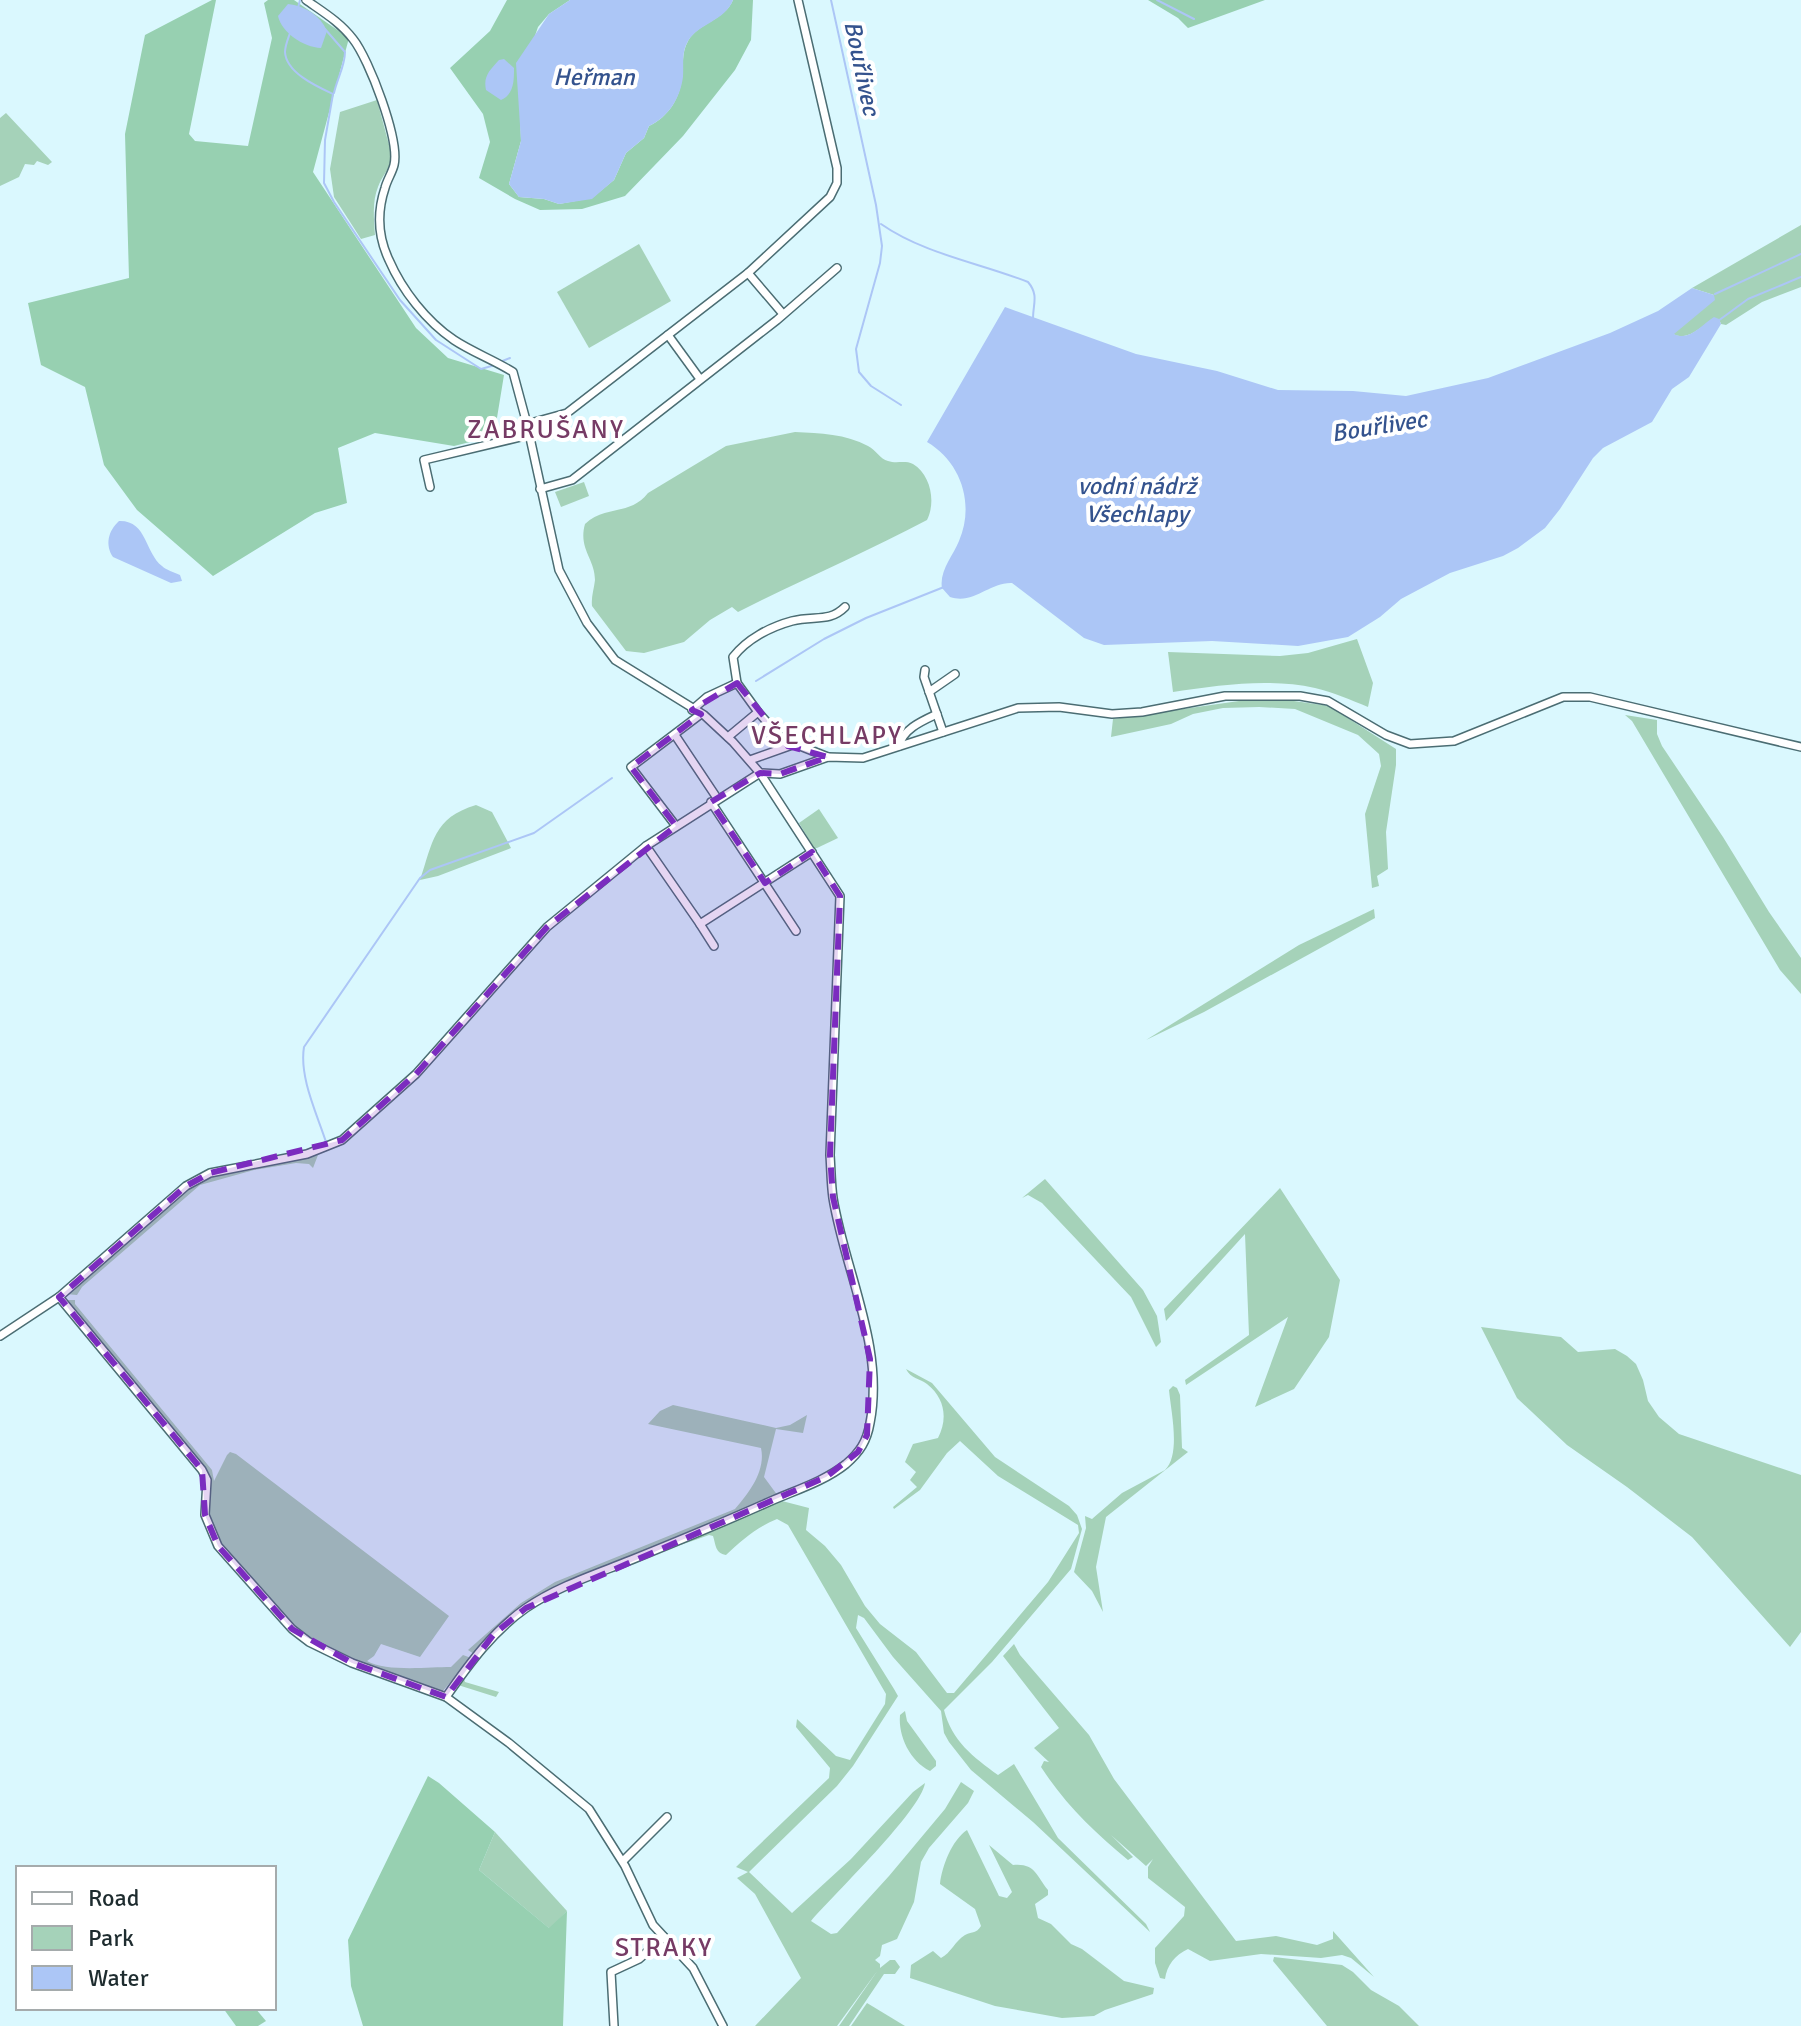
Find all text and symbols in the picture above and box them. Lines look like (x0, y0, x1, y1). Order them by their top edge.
water label: Bouřlivec (837, 18, 887, 120)
water label: Heřman (553, 62, 636, 92)
water label: Bouřlivec (1329, 403, 1430, 448)
district label: ZABRUŠANY (467, 414, 625, 446)
water label: vodní nádrž Všechlapy (1078, 471, 1198, 529)
district label: VŠECHLAPY (751, 720, 903, 752)
legend (16, 1866, 276, 2010)
text: Road (88, 1883, 139, 1913)
text: Park (88, 1923, 134, 1953)
district label: STRAKY (615, 1932, 713, 1964)
text: Water (88, 1963, 149, 1993)

